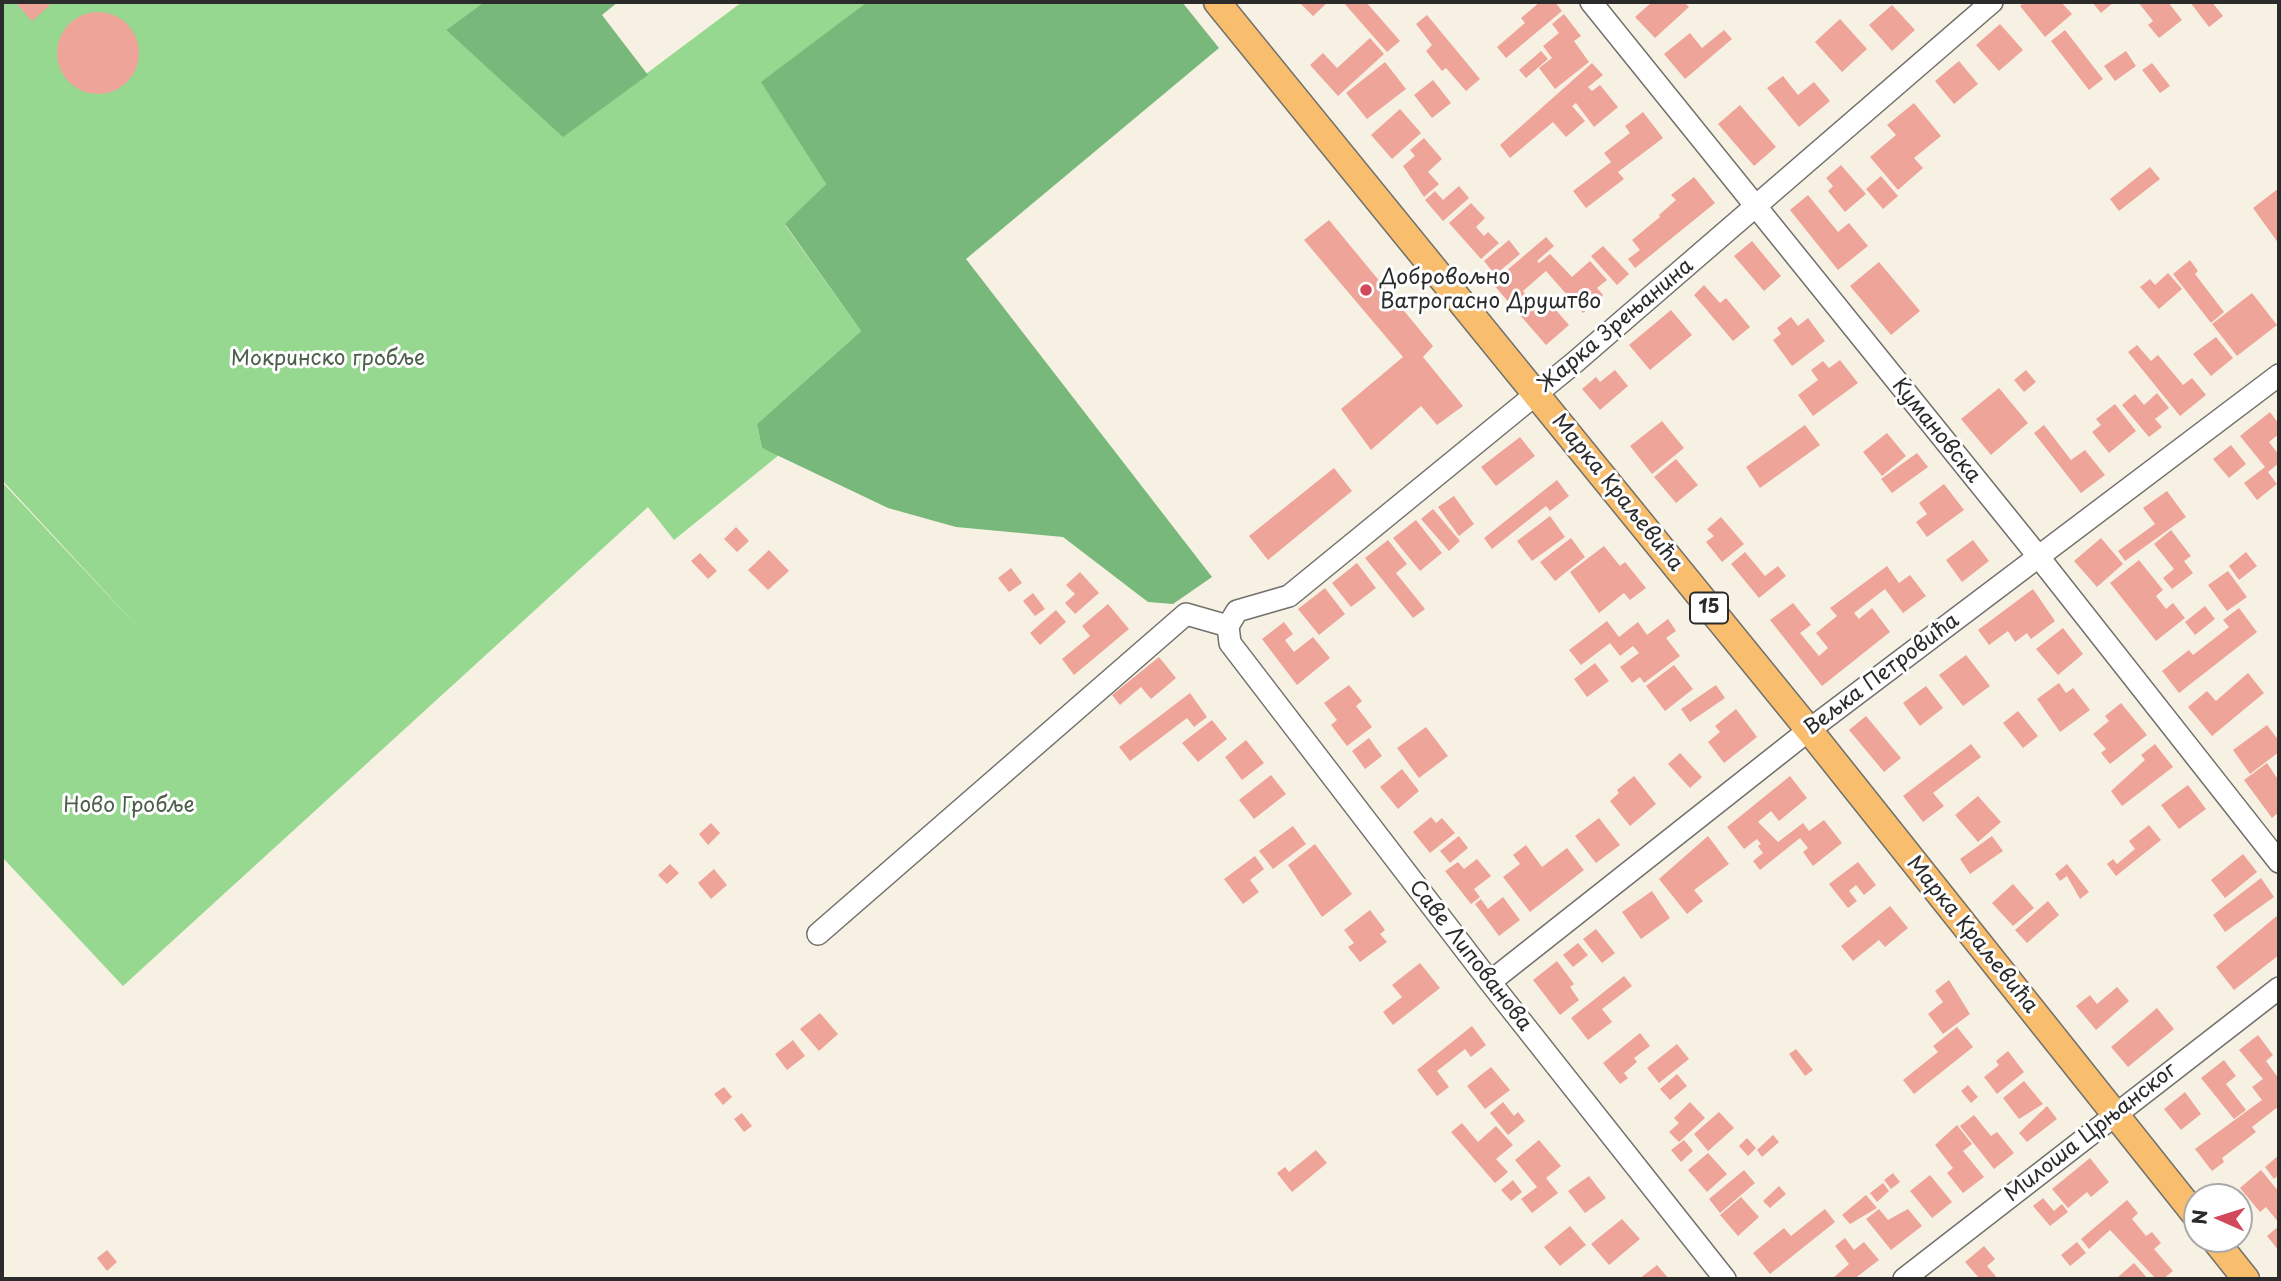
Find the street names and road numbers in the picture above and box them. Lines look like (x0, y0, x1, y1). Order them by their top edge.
street label: Жарка Зрењанина (1533, 254, 1699, 398)
street label: Кумановска (1886, 374, 1986, 488)
street label: Марка Краљевића (1546, 410, 1688, 576)
road number: 15 (1690, 593, 1728, 624)
street label: Вељка Петровића (1799, 608, 1965, 742)
street label: Марка Краљевића (1901, 852, 2043, 1018)
street label: Саве Липованова (1403, 875, 1537, 1037)
street label: Милоша Црњанског (2000, 1058, 2182, 1208)

